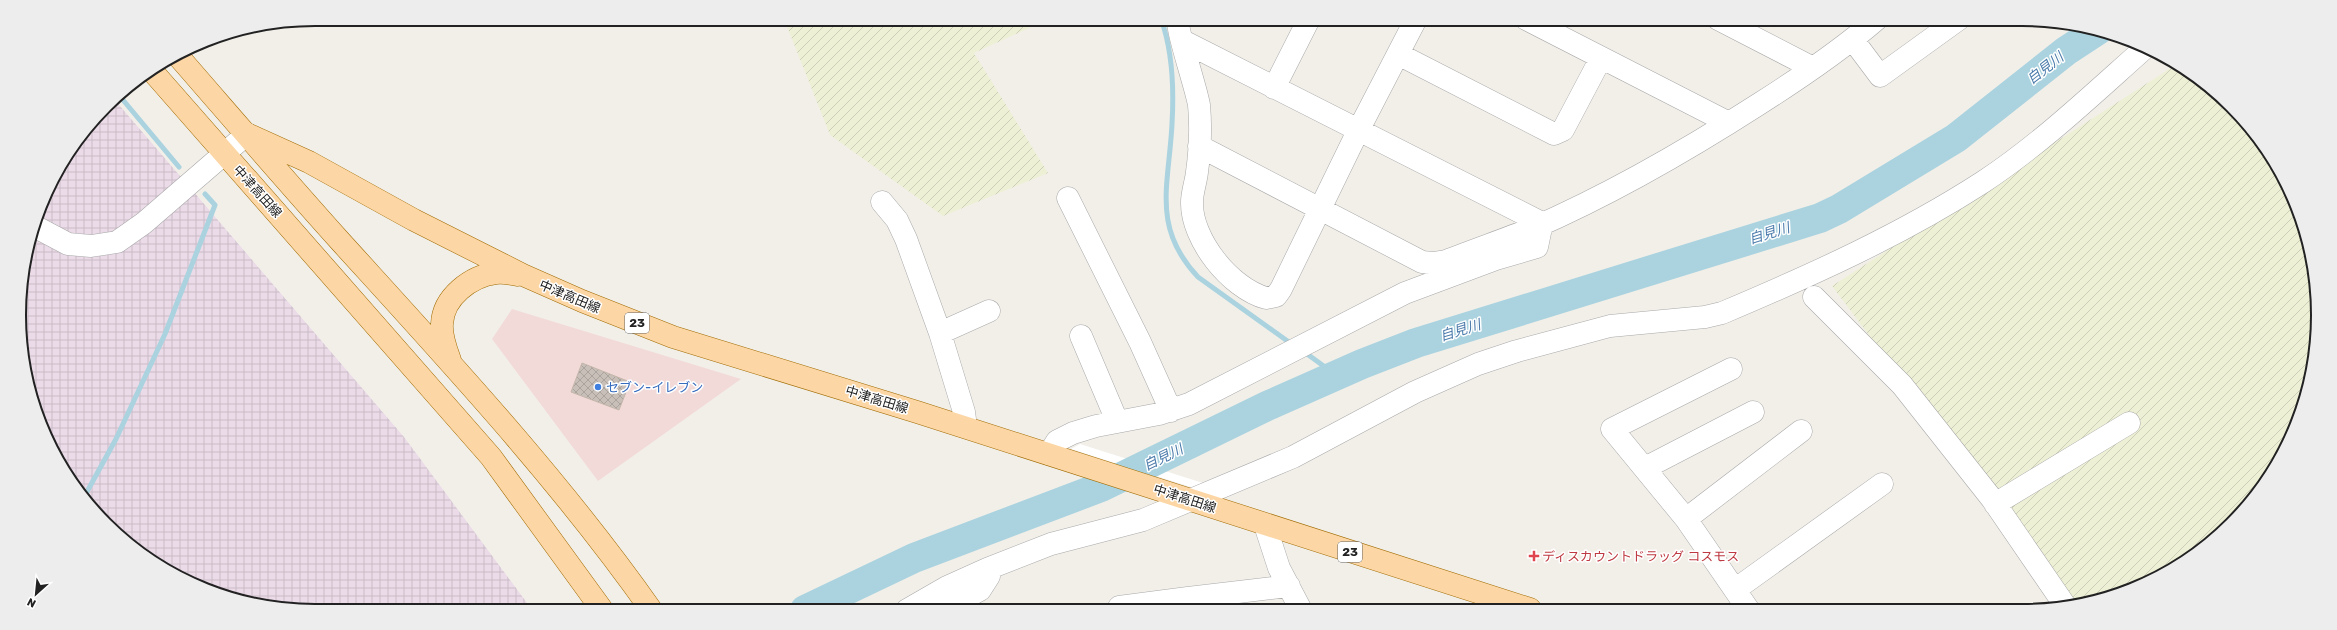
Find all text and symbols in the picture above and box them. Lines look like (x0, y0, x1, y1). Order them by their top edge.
water label: 自見川 (2024, 48, 2069, 88)
street label: 中津高田線 (230, 162, 285, 221)
water label: 自見川 (1747, 219, 1794, 248)
street label: 中津高田線 (537, 277, 603, 316)
road number: 23 (625, 313, 649, 333)
water label: 自見川 (1438, 316, 1485, 345)
place label: セブン-イレブン (606, 380, 703, 395)
marker: セブン-イレブン (593, 382, 603, 392)
street label: 中津高田線 (844, 383, 910, 416)
water label: 自見川 (1141, 440, 1188, 474)
street label: 中津高田線 (1152, 481, 1218, 516)
road number: 23 (1338, 542, 1362, 562)
place label: ディスカウントドラッグ コスモス (1542, 549, 1739, 564)
marker: ディスカウントドラッグ コスモス (1529, 551, 1539, 561)
north arrow (16, 574, 56, 614)
text: N (25, 595, 38, 610)

